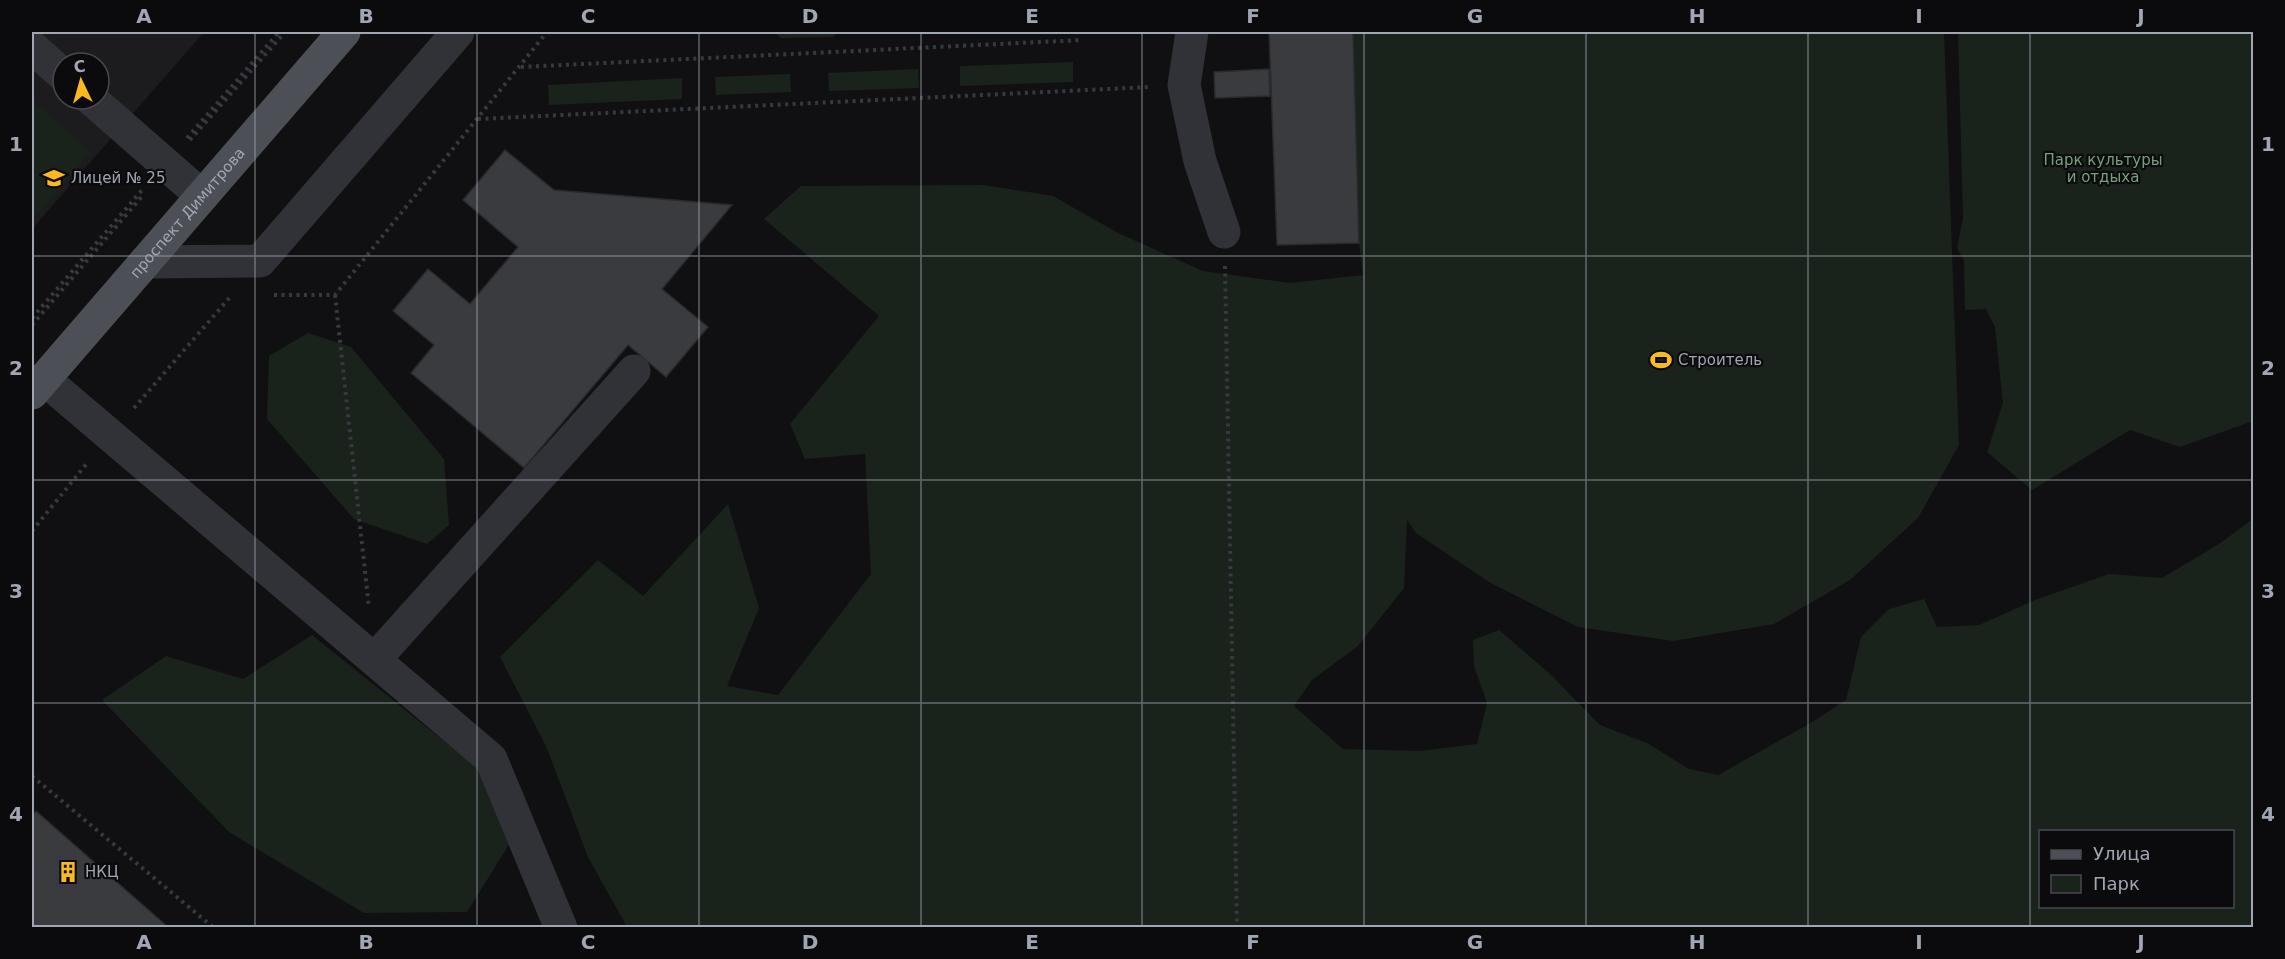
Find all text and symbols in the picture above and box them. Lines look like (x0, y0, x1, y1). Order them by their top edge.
text: A (136, 4, 152, 28)
text: B (358, 4, 374, 28)
text: C (581, 4, 595, 28)
text: D (802, 4, 818, 28)
text: E (1025, 4, 1039, 28)
text: F (1246, 4, 1260, 28)
text: G (1467, 4, 1483, 28)
text: H (1689, 4, 1705, 28)
text: I (1915, 4, 1923, 28)
text: J (2135, 4, 2145, 28)
north arrow (51, 51, 111, 111)
text: С (73, 57, 86, 77)
text: 1 (9, 132, 23, 156)
text: 1 (2261, 132, 2275, 156)
street label: проспект Димитрова (126, 144, 249, 282)
park label: Парк культуры и отдыха (2043, 151, 2163, 186)
school or university icon: Лицей № 25 (42, 166, 66, 190)
place label: Лицей № 25 (71, 169, 165, 187)
sports icon: Строитель (1649, 348, 1673, 372)
place label: Строитель (1678, 351, 1762, 369)
text: 2 (9, 356, 23, 380)
text: 2 (2261, 356, 2275, 380)
text: 3 (9, 579, 23, 603)
text: 3 (2261, 579, 2275, 603)
text: 4 (9, 802, 23, 826)
text: 4 (2261, 802, 2275, 826)
legend (2039, 830, 2234, 908)
text: Улица (2093, 843, 2150, 864)
building icon: НКЦ (56, 860, 80, 884)
place label: НКЦ (85, 863, 119, 881)
text: Парк (2093, 873, 2140, 894)
text: A (136, 930, 152, 954)
text: B (358, 930, 374, 954)
text: C (581, 930, 595, 954)
text: D (802, 930, 818, 954)
text: E (1025, 930, 1039, 954)
text: F (1246, 930, 1260, 954)
text: G (1467, 930, 1483, 954)
text: H (1689, 930, 1705, 954)
text: I (1915, 930, 1923, 954)
text: J (2135, 930, 2145, 954)

